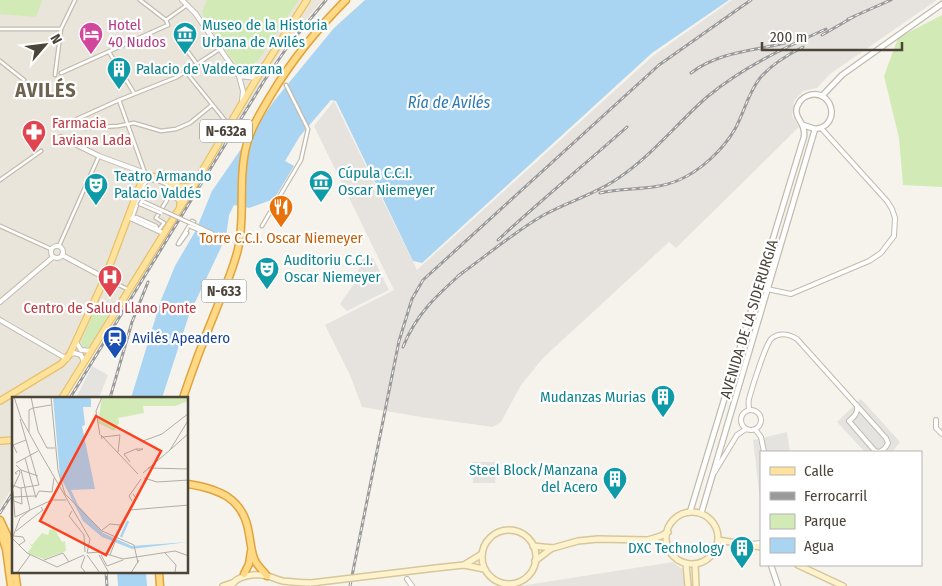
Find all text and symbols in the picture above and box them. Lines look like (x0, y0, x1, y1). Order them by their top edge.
place label: Hotel 40 Nudos (108, 16, 166, 51)
place label: Museo de la Historia Urbana de Avilés (202, 16, 328, 51)
north arrow (20, 20, 70, 70)
scale bar (762, 20, 902, 52)
hotel icon: Hotel 40 Nudos (78, 21, 104, 55)
museum icon: Museo de la Historia Urbana de Avilés (172, 21, 198, 55)
text: 200 m (770, 28, 807, 46)
text: N (47, 31, 66, 47)
building icon: Palacio de Valdecarzana (106, 56, 132, 90)
place label: Palacio de Valdecarzana (136, 60, 283, 78)
district label: AVILÉS (14, 77, 77, 102)
water label: Ría de Avilés (408, 93, 490, 112)
place label: Farmacia Laviana Lada (52, 114, 132, 149)
pharmacy icon: Farmacia Laviana Lada (21, 119, 47, 153)
road number: N-632a (200, 120, 252, 142)
place label: Cúpula C.C.I. Oscar Niemeyer (338, 164, 435, 199)
place label: Teatro Armando Palacio Valdés (114, 167, 212, 202)
museum icon: Cúpula C.C.I. Oscar Niemeyer (308, 169, 334, 203)
theatre icon: Teatro Armando Palacio Valdés (83, 172, 109, 206)
restaurant icon: Torre C.C.I. Oscar Niemeyer (268, 194, 294, 228)
place label: Torre C.C.I. Oscar Niemeyer (199, 229, 364, 247)
street label: AVENIDA DE LA SIDERURGIA (716, 237, 782, 401)
place label: Auditoriu C.C.I. Oscar Niemeyer (284, 251, 381, 286)
theatre icon: Auditoriu C.C.I. Oscar Niemeyer (254, 256, 280, 290)
hospital icon: Centro de Salud Llano Ponte (97, 264, 123, 298)
road number: N-633 (202, 280, 246, 302)
place label: Centro de Salud Llano Ponte (23, 299, 197, 317)
station icon: Avilés Apeadero (102, 325, 128, 359)
place label: Avilés Apeadero (132, 329, 230, 347)
building icon: Mudanzas Murias (650, 384, 676, 418)
place label: Mudanzas Murias (540, 388, 646, 406)
inset map (12, 397, 189, 574)
legend (760, 451, 922, 566)
place label: Steel Block/Manzana del Acero (469, 461, 598, 496)
text: Calle (804, 462, 834, 480)
building icon: Steel Block/Manzana del Acero (602, 466, 628, 500)
text: Ferrocarril (804, 487, 867, 505)
text: Parque (804, 512, 847, 530)
building icon: DXC Technology (729, 535, 755, 569)
text: Agua (804, 537, 834, 555)
place label: DXC Technology (628, 539, 724, 557)

